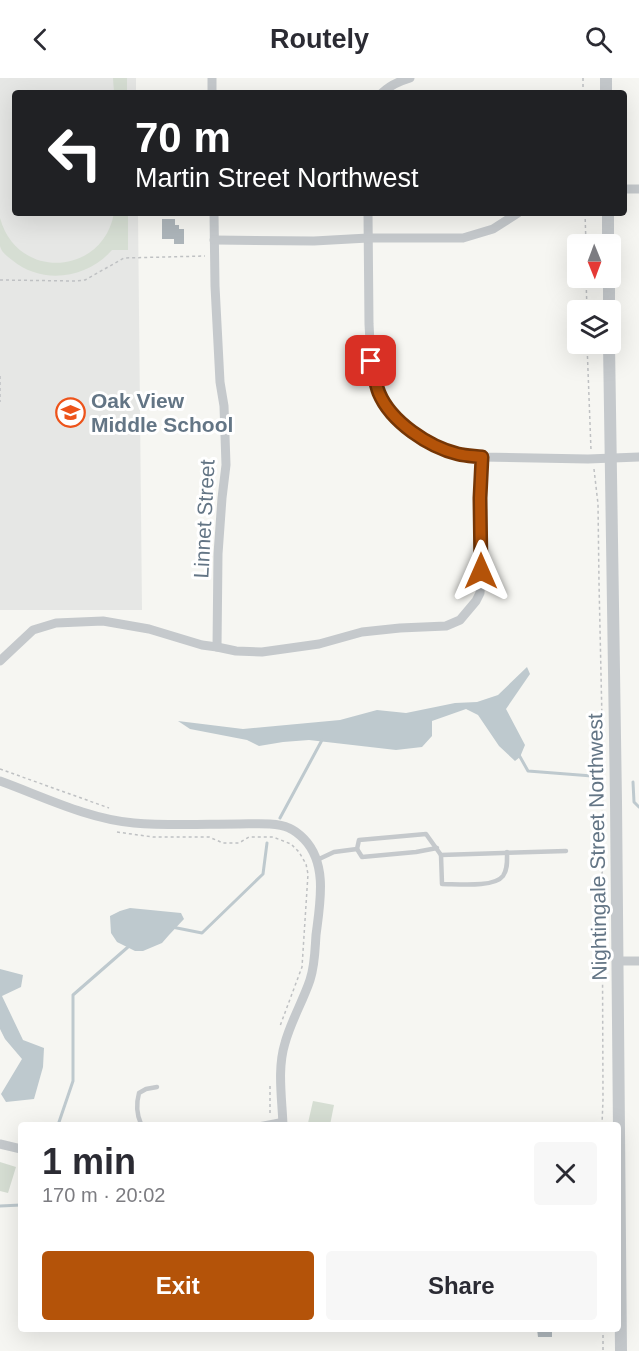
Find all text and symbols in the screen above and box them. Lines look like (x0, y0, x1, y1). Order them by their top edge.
icon: back (24, 23, 57, 56)
icon: search (582, 23, 615, 56)
text: Routely (270, 24, 369, 54)
icon: left (36, 114, 114, 192)
text: 70 m (135, 114, 231, 161)
text: Martin Street Northwest (135, 163, 419, 193)
north arrow (567, 234, 621, 288)
map controls (567, 234, 621, 354)
button: layers (567, 300, 621, 354)
pin (345, 335, 396, 386)
icon: arrive (354, 344, 387, 377)
place label: Oak View Middle School (91, 389, 233, 436)
school or university icon: Oak View Middle School (54, 396, 86, 428)
street label: Linnet Street (189, 459, 219, 579)
position arrow (449, 539, 513, 603)
street label: Nightingale Street Northwest (583, 713, 611, 981)
text: 1 min (42, 1141, 136, 1182)
button: close (534, 1142, 597, 1205)
text: 170 m · 20:02 (42, 1184, 165, 1206)
button: Exit (42, 1251, 314, 1320)
button: Share (326, 1251, 597, 1320)

